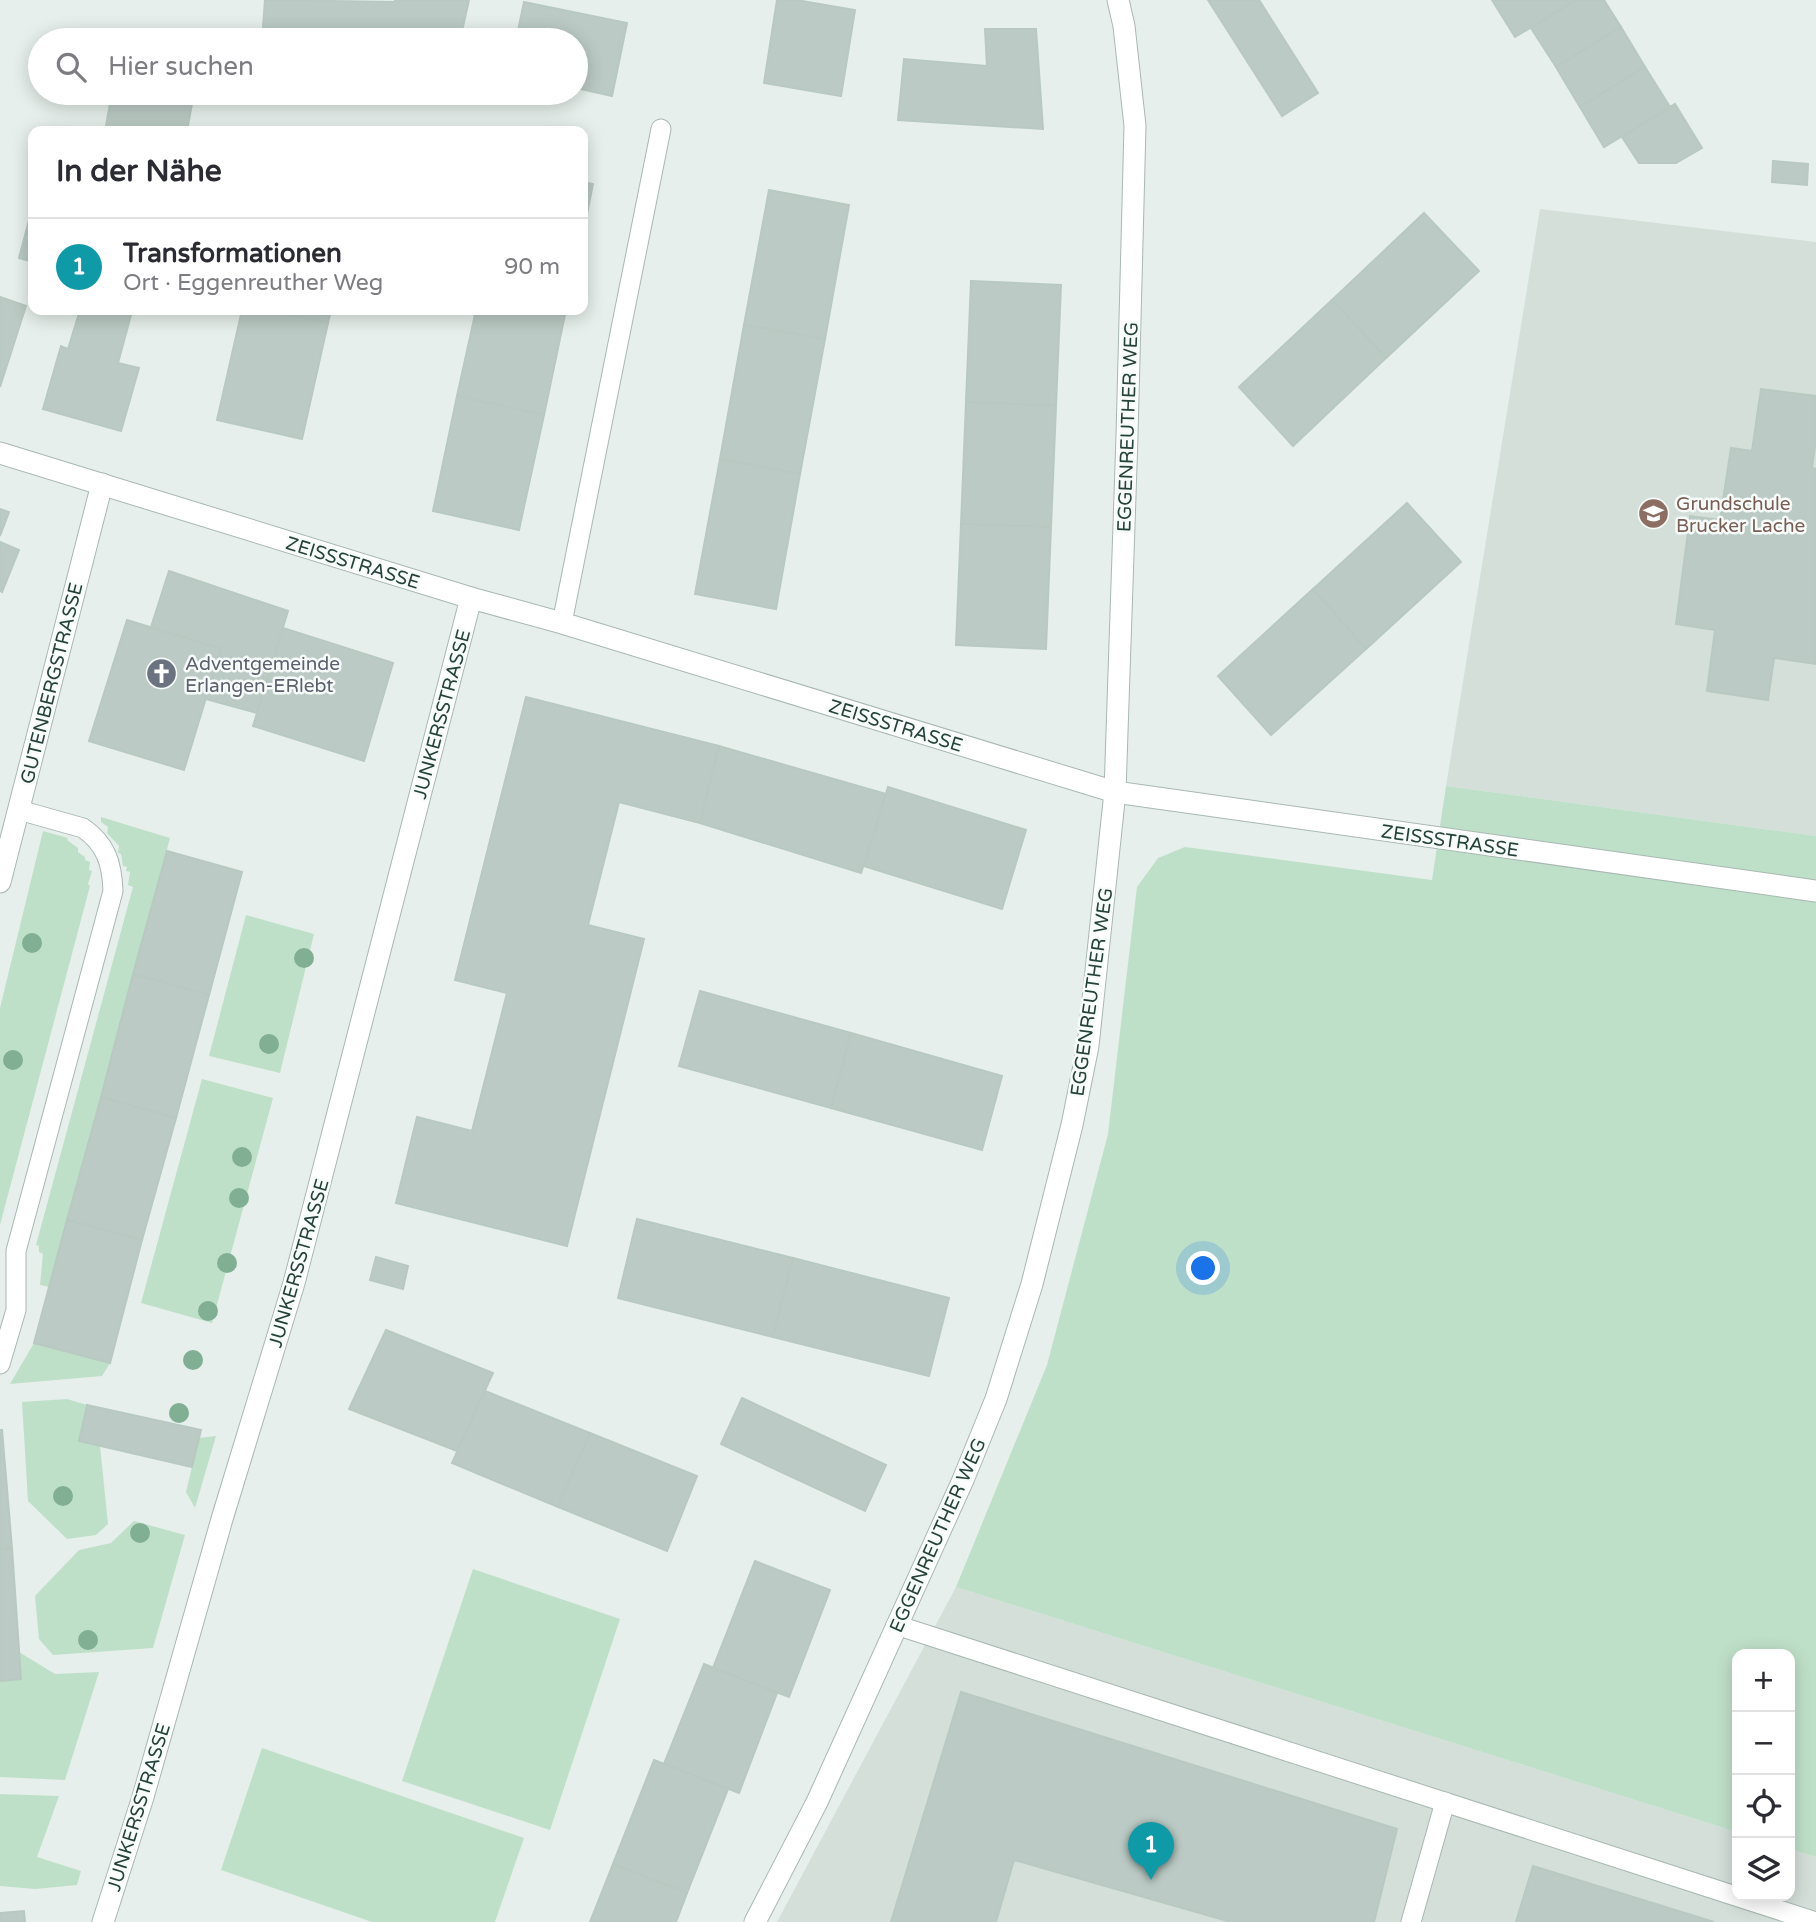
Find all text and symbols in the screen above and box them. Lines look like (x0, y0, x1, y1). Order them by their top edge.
search box (28, 28, 588, 105)
icon: search (52, 48, 90, 86)
text: Hier suchen (108, 51, 254, 82)
text: In der Nähe (56, 153, 222, 190)
text: Transformationen (123, 238, 342, 269)
text: 1 (72, 253, 86, 281)
text: 90 m (504, 253, 560, 281)
text: Ort · Eggenreuther Weg (123, 269, 383, 297)
street label: EGGENREUTHER WEG (1113, 322, 1143, 532)
place label: Grundschule Brucker Lache (1676, 493, 1805, 537)
school or university icon: Grundschule Brucker Lache (1636, 497, 1670, 531)
street label: ZEISSSTRASSE (283, 532, 422, 594)
street label: GUTENBERGSTRASSE (16, 580, 88, 786)
street label: JUNKERSSTRASSE (409, 627, 475, 801)
place label: Adventgemeinde Erlangen-ERlebt (185, 653, 340, 697)
church icon: Adventgemeinde Erlangen-ERlebt (145, 657, 179, 691)
street label: ZEISSSTRASSE (826, 695, 965, 757)
street label: ZEISSSTRASSE (1380, 820, 1520, 862)
street label: EGGENREUTHER WEG (1066, 886, 1118, 1098)
street label: JUNKERSSTRASSE (264, 1176, 334, 1350)
your location (1186, 1251, 1220, 1285)
street label: EGGENREUTHER WEG (885, 1435, 991, 1636)
map controls (1732, 1649, 1795, 1901)
button: + (1732, 1649, 1795, 1712)
button: − (1732, 1712, 1795, 1775)
street label: JUNKERSSTRASSE (103, 1721, 175, 1894)
button: locate (1732, 1775, 1795, 1838)
pin: 1 (1128, 1822, 1174, 1880)
button: layers (1732, 1838, 1795, 1901)

